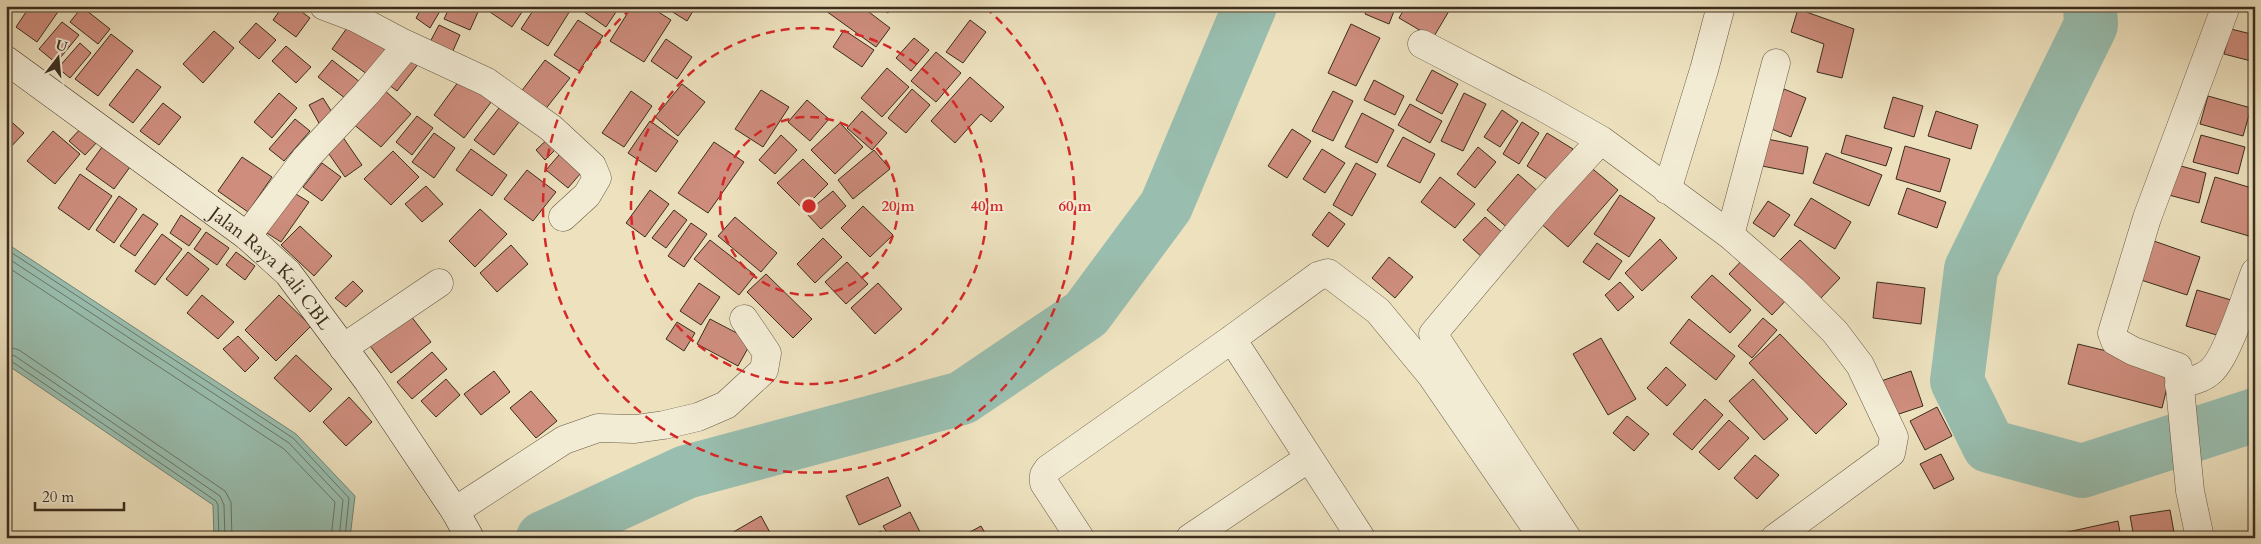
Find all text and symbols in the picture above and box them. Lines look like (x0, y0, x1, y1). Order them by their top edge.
north arrow (32, 32, 82, 82)
text: U (53, 35, 70, 57)
text: 20 m (881, 196, 915, 216)
text: 40 m (970, 196, 1004, 216)
text: 60 m (1058, 196, 1092, 216)
centre of rings (800, 197, 818, 215)
street label: Jalan Raya Kali CBL (202, 199, 338, 335)
scale bar (35, 479, 124, 511)
text: 20 m (42, 487, 74, 507)

